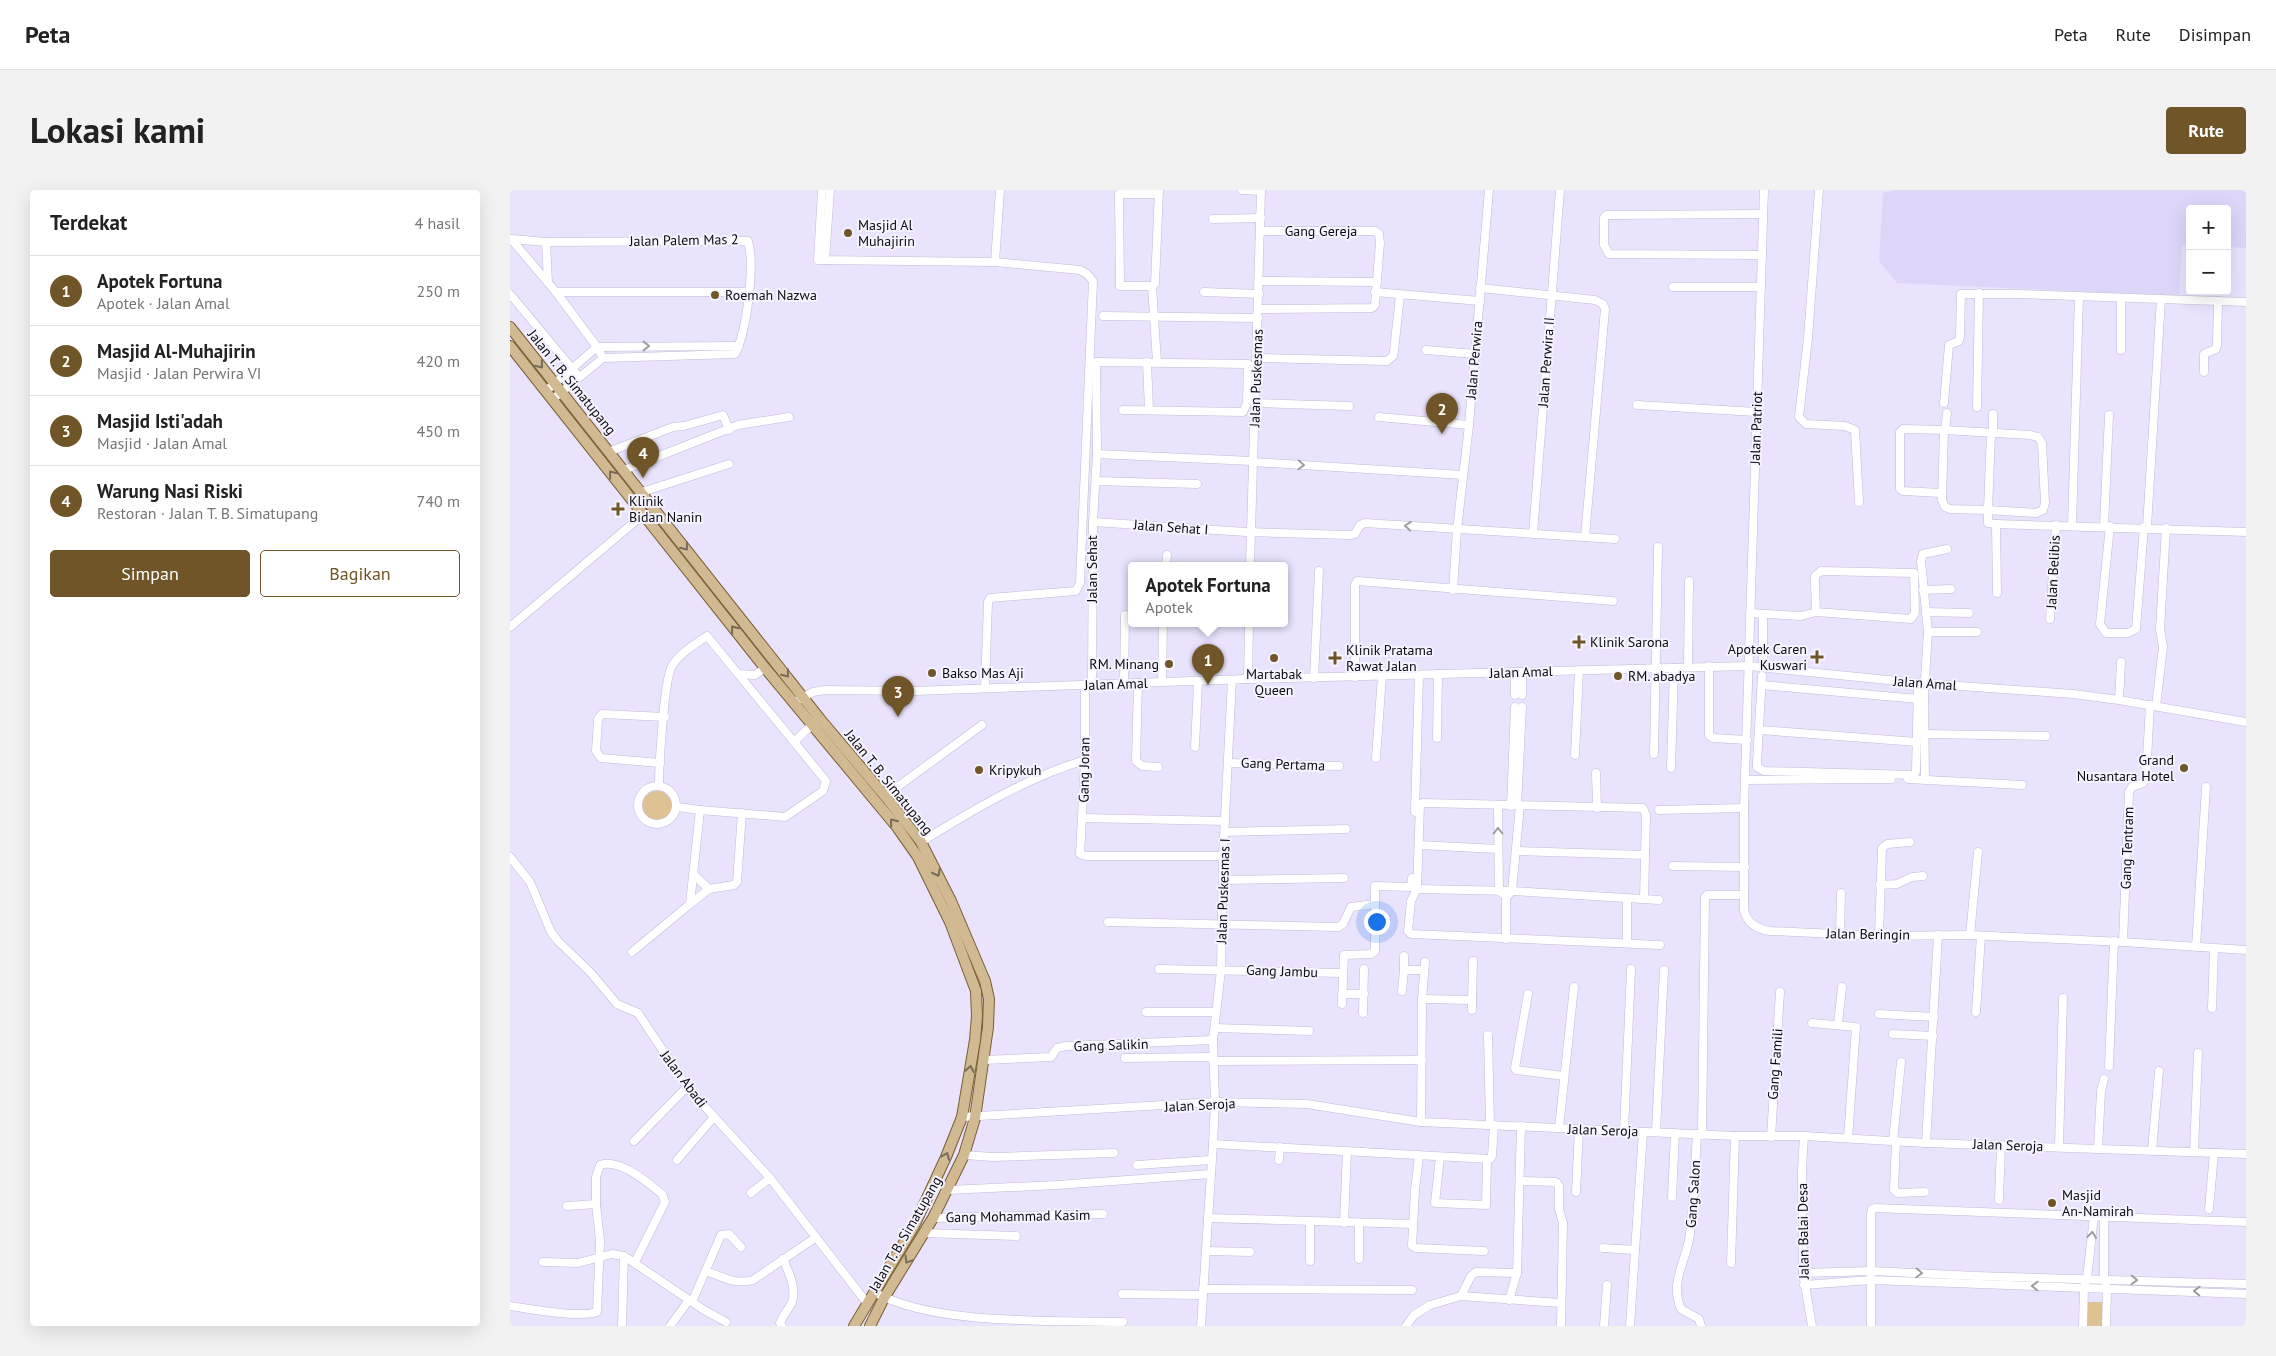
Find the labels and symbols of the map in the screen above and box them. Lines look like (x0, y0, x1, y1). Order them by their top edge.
place label: Masjid Al Muhajirin (858, 216, 915, 250)
street label: Gang Gereja (1285, 222, 1357, 240)
marker: Masjid Al Muhajirin (842, 227, 854, 239)
street label: Jalan Palem Mas 2 (628, 230, 739, 250)
place label: Roemah Nazwa (725, 286, 817, 304)
marker: Roemah Nazwa (709, 289, 721, 301)
street label: Jalan Perwira II (1534, 316, 1558, 409)
street label: Jalan Perwira (1462, 320, 1486, 401)
street label: Jalan T. B. Simatupang (523, 325, 620, 438)
street label: Jalan Puskesmas (1245, 329, 1267, 428)
one-way arrow (642, 341, 650, 351)
one-way arrow (535, 359, 544, 368)
street label: Jalan Patriot (1746, 391, 1766, 466)
pin: 2 (1426, 393, 1458, 434)
pin: 4 (627, 437, 659, 478)
one-way arrow (1297, 459, 1305, 470)
one-way arrow (610, 471, 618, 480)
place label: Klinik Bidan Nanin (629, 492, 702, 526)
marker: Klinik Bidan Nanin (611, 502, 625, 516)
street label: Jalan Sehat I (1132, 515, 1209, 539)
one-way arrow (1404, 521, 1412, 532)
street label: Jalan Sehat (1083, 535, 1101, 604)
street label: Jalan Belibis (2042, 535, 2064, 610)
one-way arrow (680, 541, 689, 550)
one-way arrow (731, 626, 740, 635)
place label: Klinik Sarona (1590, 633, 1669, 651)
marker: Klinik Sarona (1572, 635, 1586, 649)
place label: Apotek Caren Kuswari (1728, 640, 1807, 674)
place label: Klinik Pratama Rawat Jalan (1346, 641, 1433, 675)
pin: 1 (1192, 644, 1224, 685)
marker: Klinik Pratama Rawat Jalan (1328, 651, 1342, 665)
marker: Apotek Caren Kuswari (1811, 651, 1823, 663)
marker: Martabak Queen (1268, 652, 1280, 664)
place label: RM. Minang (1089, 655, 1159, 673)
marker: RM. Minang (1163, 658, 1175, 670)
street label: Jalan Amal (1488, 662, 1553, 682)
place label: Bakso Mas Aji (942, 664, 1024, 682)
place label: Martabak Queen (1246, 665, 1302, 699)
marker: Bakso Mas Aji (926, 667, 938, 679)
place label: RM. abadya (1628, 667, 1696, 685)
one-way arrow (781, 668, 789, 677)
marker: RM. abadya (1612, 670, 1624, 682)
street label: Jalan Amal (1892, 672, 1957, 694)
street label: Jalan Amal (1083, 674, 1148, 694)
pin: 3 (882, 676, 914, 717)
street label: Jalan T. B. Simatupang (840, 725, 937, 838)
street label: Gang Joran (1074, 737, 1094, 803)
place label: Grand Nusantara Hotel (2077, 751, 2174, 785)
street label: Gang Pertama (1241, 754, 1325, 774)
place label: Kripykuh (989, 761, 1042, 779)
marker: Grand Nusantara Hotel (2178, 762, 2190, 774)
marker: Kripykuh (973, 764, 985, 776)
street label: Gang Tentram (2117, 806, 2137, 890)
one-way arrow (890, 819, 899, 828)
one-way arrow (1493, 826, 1503, 834)
street label: Jalan Puskesmas I (1212, 838, 1234, 945)
one-way arrow (931, 867, 941, 876)
your location (1364, 909, 1390, 935)
street label: Jalan Beringin (1825, 924, 1910, 944)
street label: Gang Jambu (1246, 961, 1318, 981)
street label: Gang Famili (1764, 1028, 1786, 1100)
street label: Gang Salikin (1073, 1035, 1149, 1055)
street label: Jalan Abadi (656, 1046, 711, 1111)
one-way arrow (964, 1065, 974, 1074)
street label: Jalan Seroja (1163, 1094, 1236, 1116)
street label: Jalan Seroja (1566, 1120, 1639, 1140)
street label: Jalan Seroja (1971, 1135, 2044, 1155)
one-way arrow (940, 1152, 951, 1161)
street label: Gang Salon (1682, 1159, 1704, 1229)
street label: Jalan T. B. Simatupang (864, 1173, 945, 1296)
street label: Jalan Balai Desa (1793, 1183, 1813, 1280)
place label: Masjid An-Namirah (2062, 1186, 2134, 1220)
marker: Masjid An-Namirah (2046, 1197, 2058, 1209)
street label: Gang Mohammad Kasim (946, 1206, 1090, 1226)
one-way arrow (2086, 1230, 2097, 1238)
one-way arrow (904, 1254, 914, 1263)
one-way arrow (1916, 1268, 1924, 1279)
one-way arrow (2130, 1275, 2138, 1285)
one-way arrow (2031, 1280, 2039, 1291)
one-way arrow (2193, 1286, 2201, 1297)

